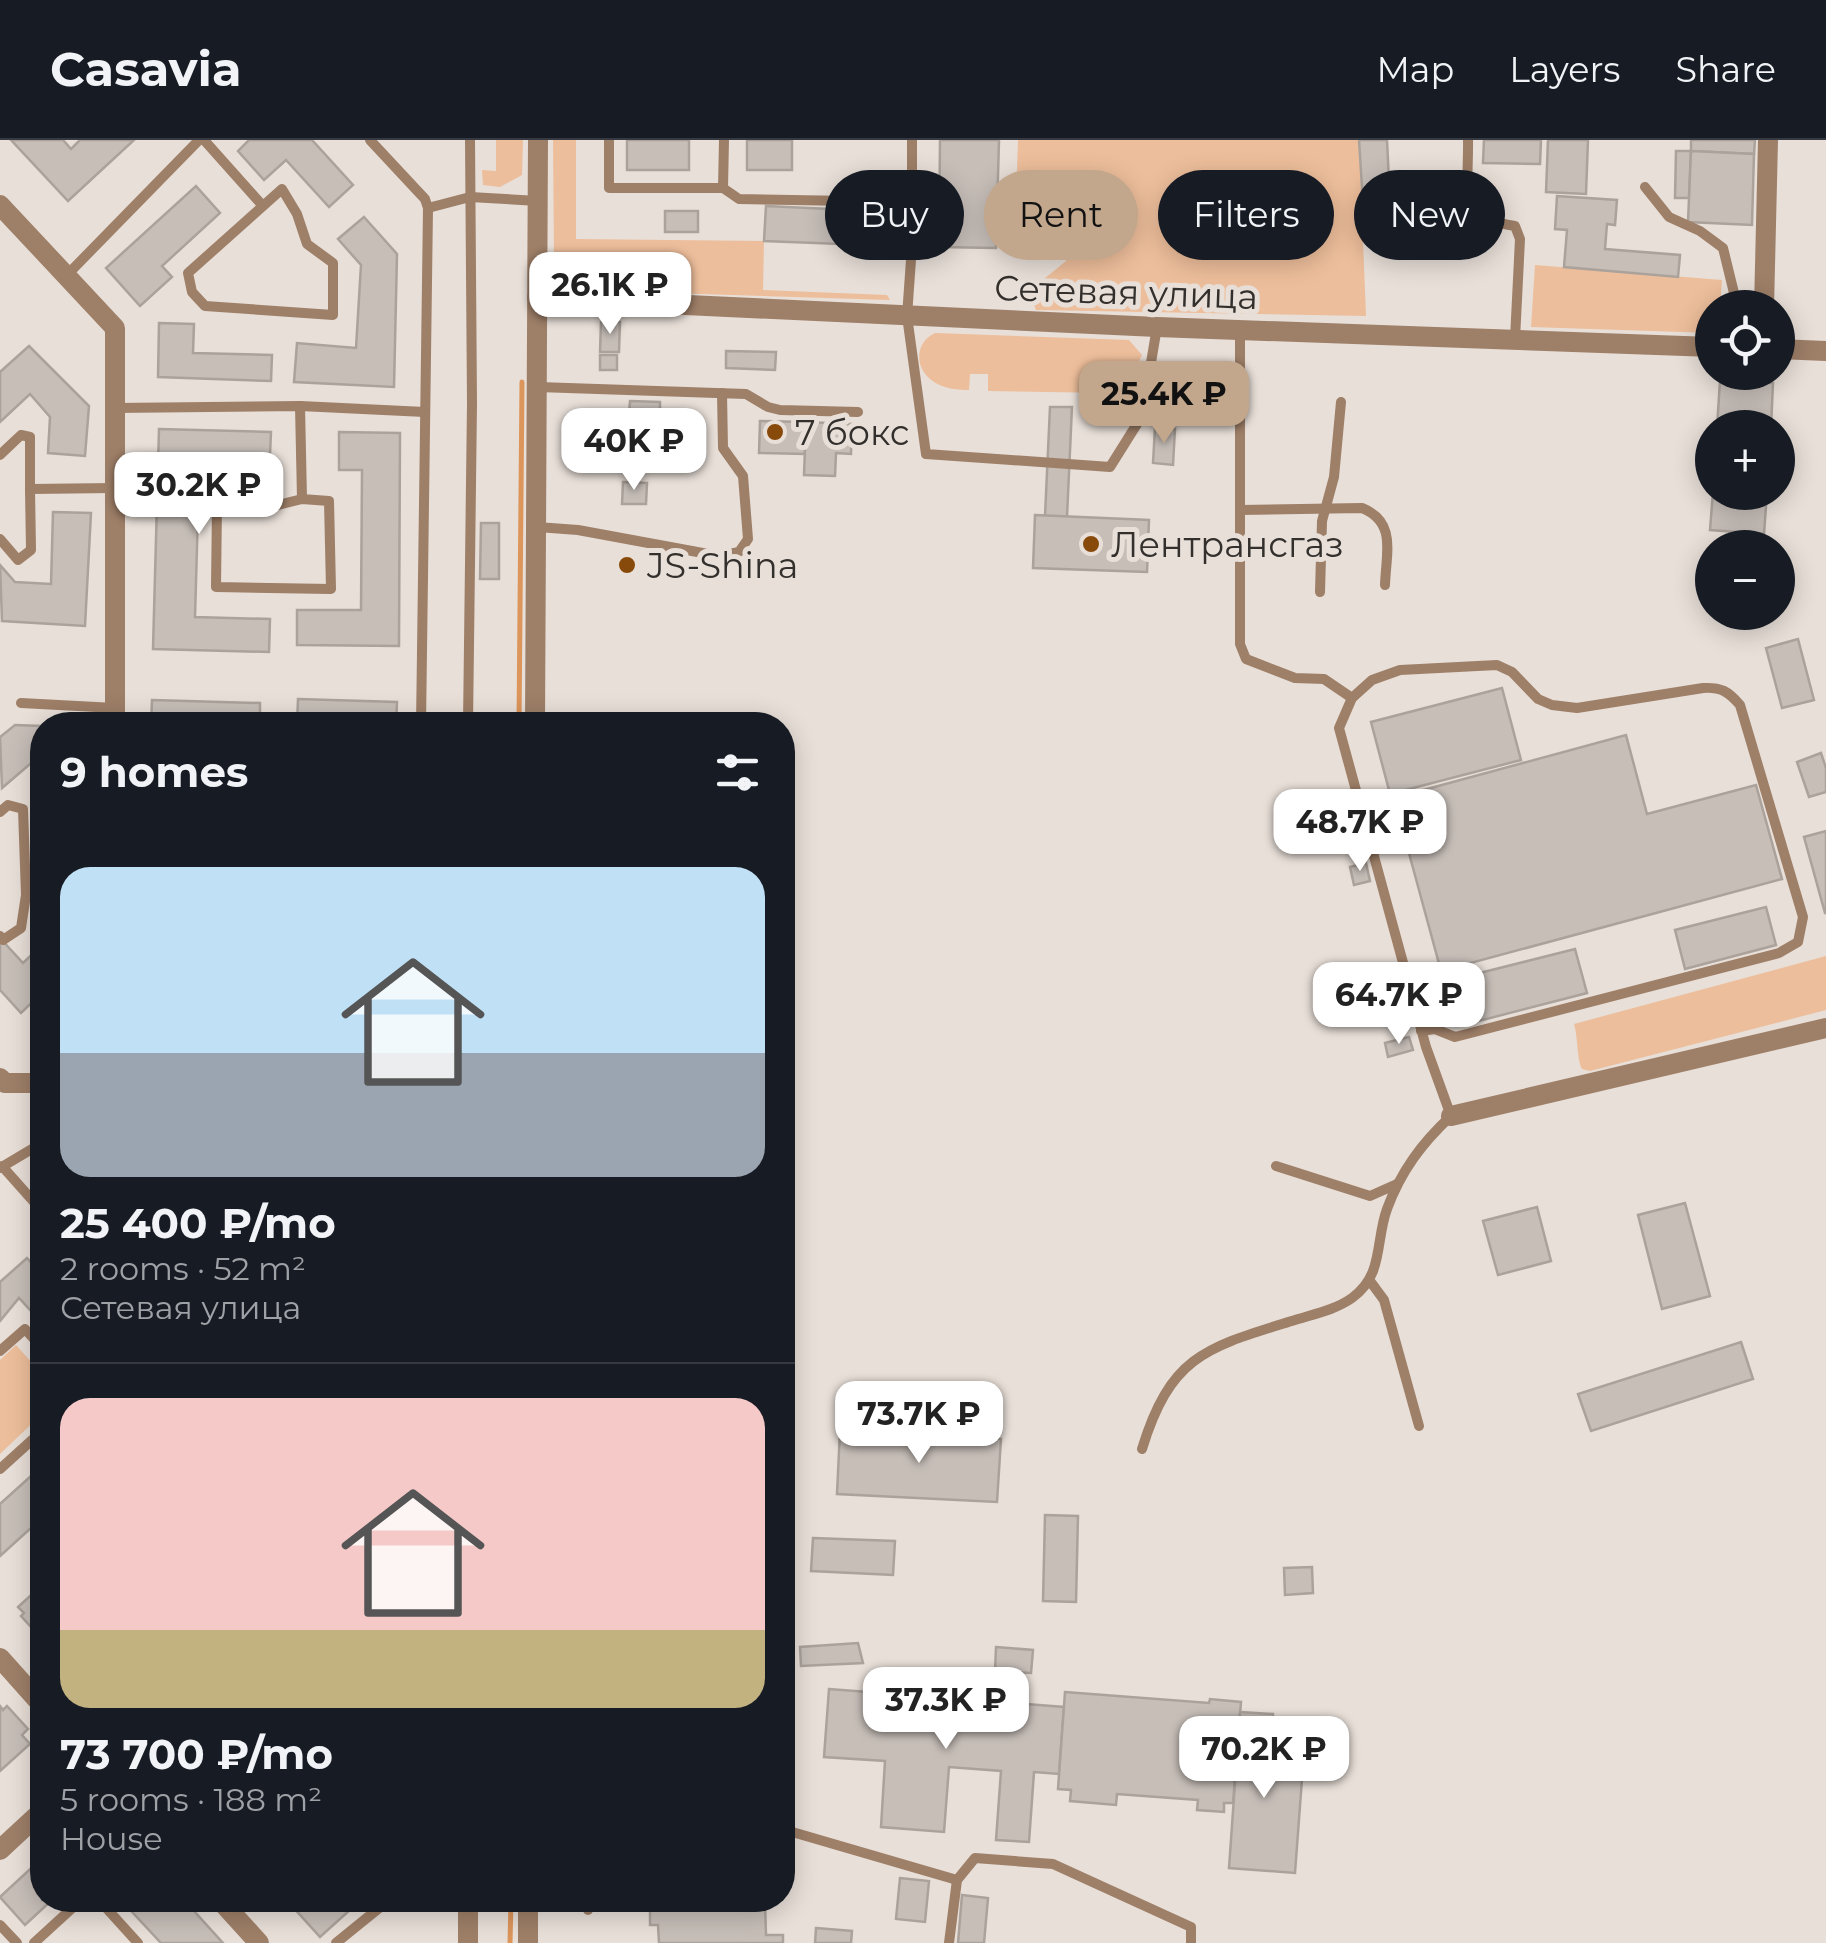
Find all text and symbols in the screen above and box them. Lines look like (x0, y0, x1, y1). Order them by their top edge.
text: Casavia (50, 40, 242, 98)
text: Map (1376, 48, 1454, 91)
text: Layers (1509, 48, 1620, 91)
text: Share (1675, 48, 1776, 91)
chip: Buy (825, 170, 964, 260)
chip: Rent (984, 170, 1138, 260)
chip: Filters (1158, 170, 1334, 260)
chip: New (1354, 170, 1505, 260)
pin: 26.1K ₽ (518, 252, 702, 337)
text: 26.1K ₽ (551, 265, 669, 304)
street label: Сетевая улица (993, 266, 1259, 318)
map controls (1695, 290, 1795, 630)
button: locate (1695, 290, 1795, 390)
pin: 25.4K ₽ (1072, 361, 1256, 446)
text: 25.4K ₽ (1101, 374, 1227, 413)
pin: 40K ₽ (564, 408, 704, 493)
button: + (1695, 410, 1795, 510)
place label: 7 бокс (795, 411, 910, 454)
text: 40K ₽ (583, 421, 685, 460)
marker: 7 бокс (764, 421, 786, 443)
pin: 30.2K ₽ (107, 452, 291, 537)
text: 30.2K ₽ (136, 465, 262, 504)
place label: Лентрансгаз (1111, 523, 1344, 566)
button: − (1695, 530, 1795, 630)
marker: Лентрансгаз (1080, 533, 1102, 555)
place label: JS-Shina (646, 544, 798, 587)
marker: JS-Shina (616, 554, 638, 576)
icon: filters (710, 745, 765, 800)
text: 9 homes (60, 746, 248, 798)
pin: 48.7K ₽ (1268, 789, 1452, 874)
text: 48.7K ₽ (1295, 802, 1425, 841)
icon: home (323, 932, 503, 1112)
pin: 64.7K ₽ (1307, 962, 1491, 1047)
text: 64.7K ₽ (1335, 975, 1463, 1014)
text: 25 400 ₽/mo (60, 1197, 336, 1249)
text: 2 rooms · 52 m² (60, 1249, 306, 1288)
text: Сетевая улица (60, 1288, 301, 1327)
pin: 73.7K ₽ (827, 1381, 1011, 1466)
text: 73.7K ₽ (857, 1394, 981, 1433)
icon: home (323, 1463, 503, 1643)
pin: 37.3K ₽ (854, 1667, 1038, 1752)
text: 37.3K ₽ (885, 1680, 1007, 1719)
pin: 70.2K ₽ (1172, 1716, 1356, 1801)
text: 73 700 ₽/mo (60, 1728, 333, 1780)
text: 70.2K ₽ (1201, 1729, 1327, 1768)
text: 5 rooms · 188 m² (60, 1780, 322, 1819)
text: House (60, 1819, 163, 1858)

